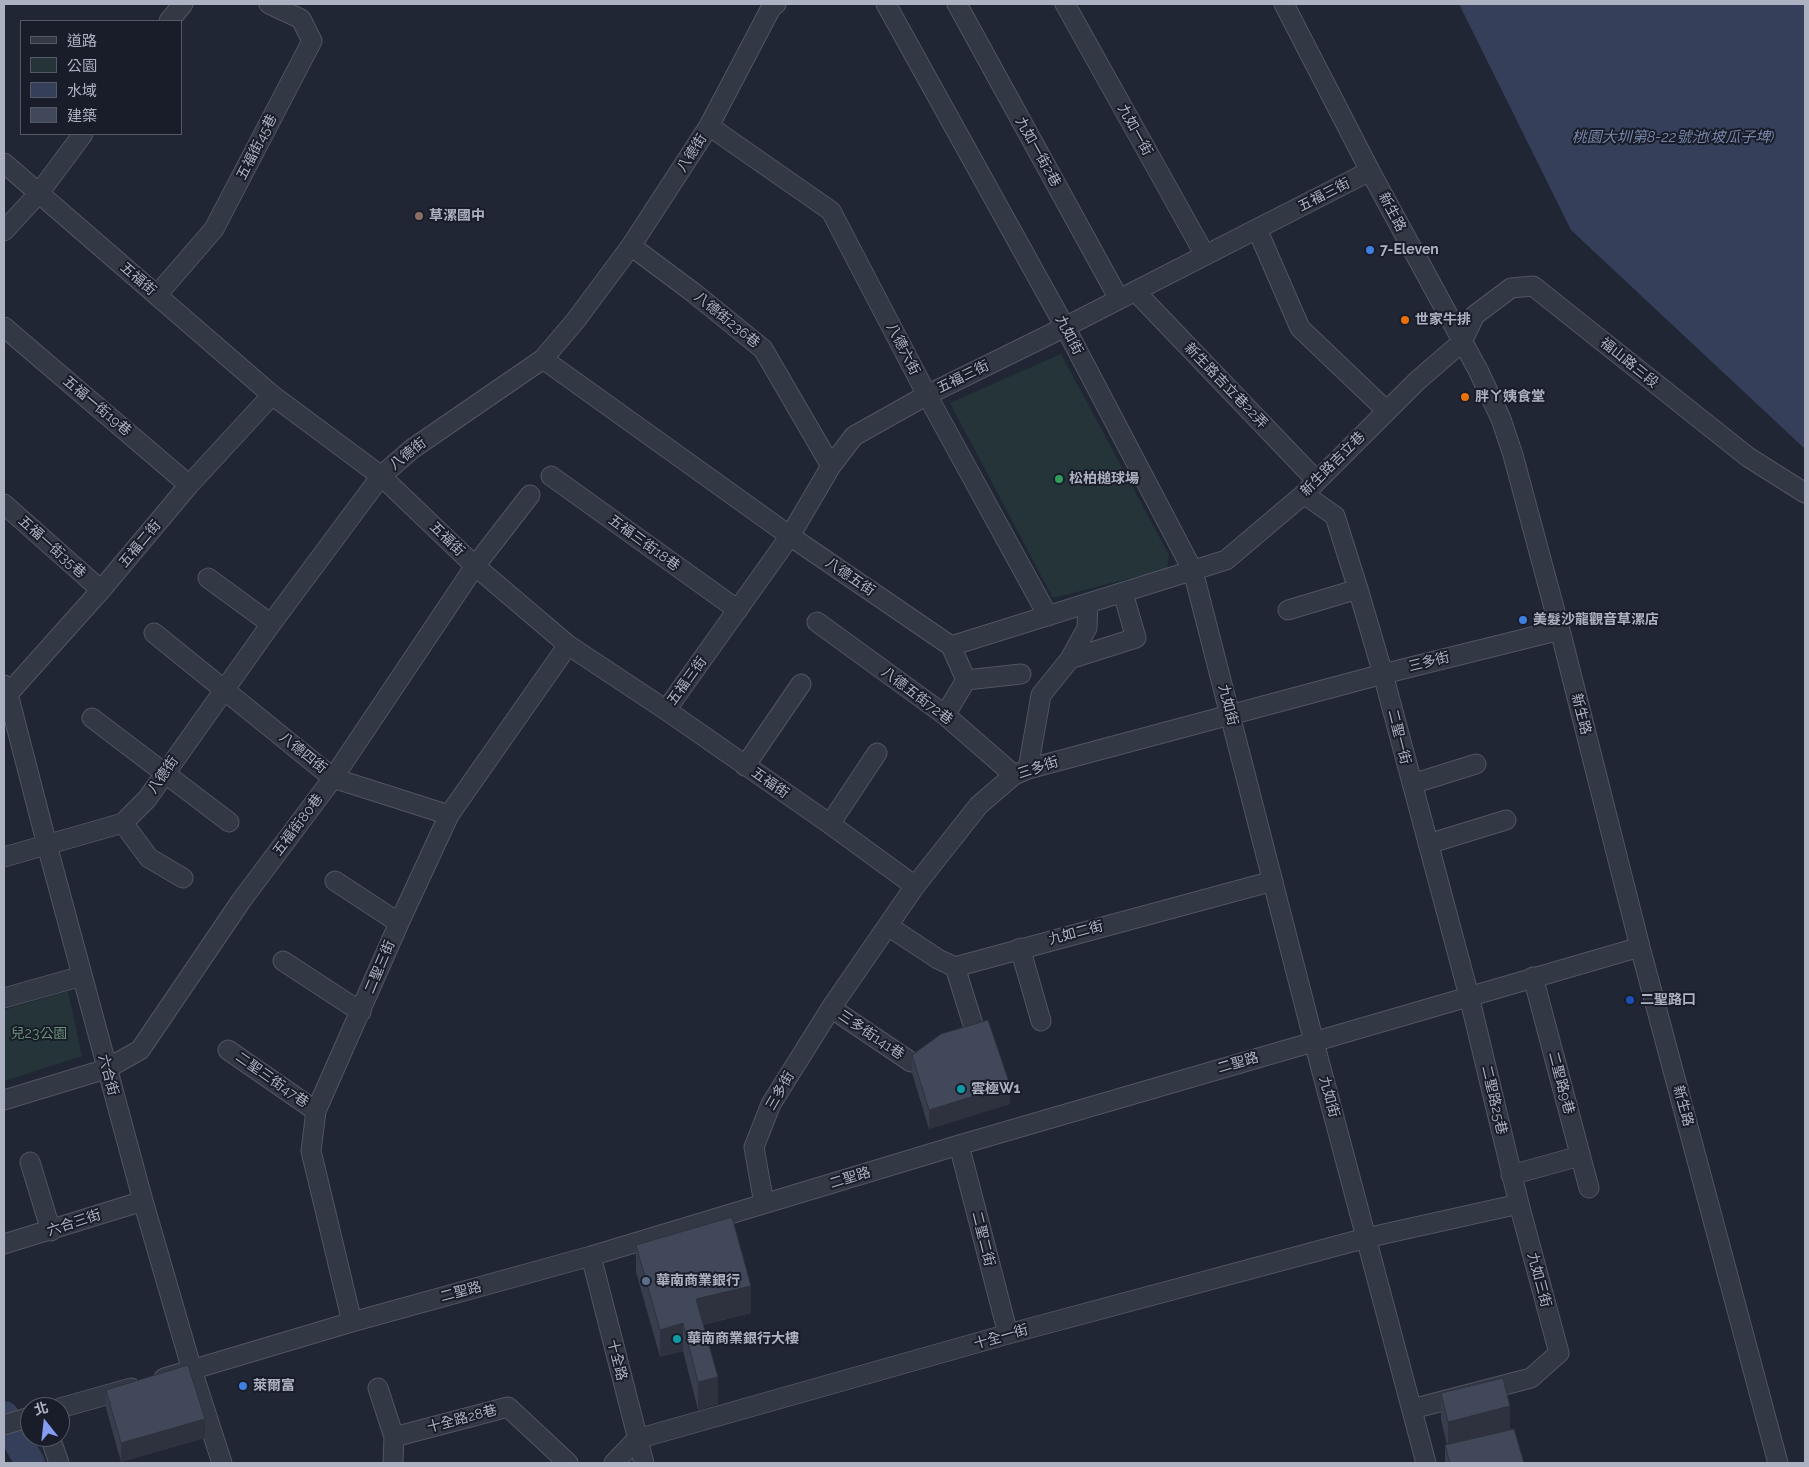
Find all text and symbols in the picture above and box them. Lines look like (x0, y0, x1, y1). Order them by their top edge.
legend (20, 20, 182, 135)
text: 道路 (67, 32, 97, 50)
text: 公園 (67, 57, 97, 75)
text: 水域 (67, 82, 97, 100)
street label: 九如一街 (1114, 101, 1156, 159)
text: 建築 (67, 107, 97, 125)
street label: 五福街45巷 (233, 111, 281, 183)
street label: 九如一街2巷 (1012, 114, 1064, 190)
water label: 桃園大圳第8-22號池(坡瓜子埤) (1572, 128, 1774, 146)
street label: 八德街 (674, 131, 710, 175)
street label: 五福三街 (1295, 175, 1353, 215)
street label: 新生路 (1375, 190, 1409, 234)
place label: 草漯國中 (429, 208, 485, 224)
marker: 草漯國中 (413, 210, 425, 222)
place label: 7-Eleven (1380, 242, 1439, 258)
marker: 7-Eleven (1364, 244, 1376, 256)
street label: 五福街 (117, 259, 159, 299)
street label: 八德街236巷 (691, 289, 763, 351)
place label: 世家牛排 (1415, 312, 1471, 328)
street label: 九如街 (1052, 313, 1086, 357)
marker: 世家牛排 (1399, 314, 1411, 326)
street label: 八德六街 (883, 320, 923, 378)
street label: 福山路三段 (1597, 334, 1661, 392)
street label: 新生路吉立巷22弄 (1181, 340, 1271, 432)
street label: 五福三街 (934, 357, 992, 397)
street label: 五福一街19巷 (59, 373, 135, 439)
place label: 胖ㄚ姨食堂 (1475, 389, 1545, 405)
marker: 胖ㄚ姨食堂 (1459, 391, 1471, 403)
street label: 新生路吉立巷 (1297, 428, 1369, 500)
street label: 八德街 (386, 434, 430, 474)
place label: 松柏槌球場 (1069, 471, 1139, 487)
marker: 松柏槌球場 (1053, 473, 1065, 485)
street label: 五福三街18巷 (605, 511, 683, 575)
street label: 五福一街35巷 (15, 512, 89, 582)
street label: 五福二街 (116, 517, 164, 571)
street label: 五福街 (426, 518, 468, 560)
street label: 八德五街 (822, 554, 878, 600)
place label: 美髮沙龍觀音草漯店 (1533, 612, 1659, 628)
marker: 美髮沙龍觀音草漯店 (1517, 614, 1529, 626)
street label: 三多街 (1407, 649, 1451, 675)
street label: 五福三街 (664, 653, 710, 709)
street label: 八德五街72巷 (878, 664, 956, 728)
street label: 九如街 (1215, 683, 1241, 727)
street label: 新生路 (1568, 692, 1594, 736)
street label: 二聖一街 (1384, 708, 1414, 766)
street label: 八德四街 (276, 729, 330, 777)
street label: 八德街 (144, 753, 182, 797)
street label: 三多街 (1015, 754, 1061, 782)
street label: 五福街 (748, 764, 792, 802)
street label: 五福街80巷 (269, 791, 327, 859)
street label: 九如二街 (1047, 918, 1105, 948)
street label: 二聖三街 (361, 938, 399, 996)
place label: 二聖路口 (1640, 992, 1696, 1008)
marker: 二聖路口 (1624, 994, 1636, 1006)
street label: 三多街141巷 (835, 1007, 907, 1063)
park label: 兒23公園 (11, 1026, 67, 1042)
street label: 二聖三街47巷 (232, 1049, 312, 1111)
street label: 二聖路 (1215, 1049, 1261, 1077)
street label: 二聖路9巷 (1545, 1050, 1577, 1116)
street label: 六合街 (94, 1053, 122, 1097)
street label: 二聖路25巷 (1478, 1064, 1510, 1136)
street label: 三多街 (762, 1069, 798, 1113)
street label: 九如街 (1315, 1075, 1343, 1119)
place label: 雲極W1 (971, 1081, 1020, 1097)
marker: 雲極W1 (955, 1083, 967, 1095)
street label: 新生路 (1669, 1084, 1697, 1128)
street label: 二聖路 (827, 1164, 873, 1192)
street label: 六合三街 (45, 1206, 103, 1240)
street label: 二聖二街 (968, 1210, 998, 1268)
street label: 九如三街 (1524, 1251, 1554, 1309)
place label: 華南商業銀行 (656, 1273, 740, 1289)
marker: 華南商業銀行 (640, 1275, 652, 1287)
street label: 二聖路 (439, 1278, 483, 1306)
street label: 十全一街 (972, 1321, 1030, 1353)
place label: 華南商業銀行大樓 (687, 1331, 799, 1347)
marker: 華南商業銀行大樓 (671, 1333, 683, 1345)
street label: 十全路 (604, 1338, 630, 1382)
place label: 萊爾富 (253, 1378, 295, 1394)
marker: 萊爾富 (237, 1380, 249, 1392)
north arrow (20, 1397, 70, 1447)
text: 北 (32, 1399, 50, 1418)
street label: 十全路28巷 (425, 1402, 499, 1436)

